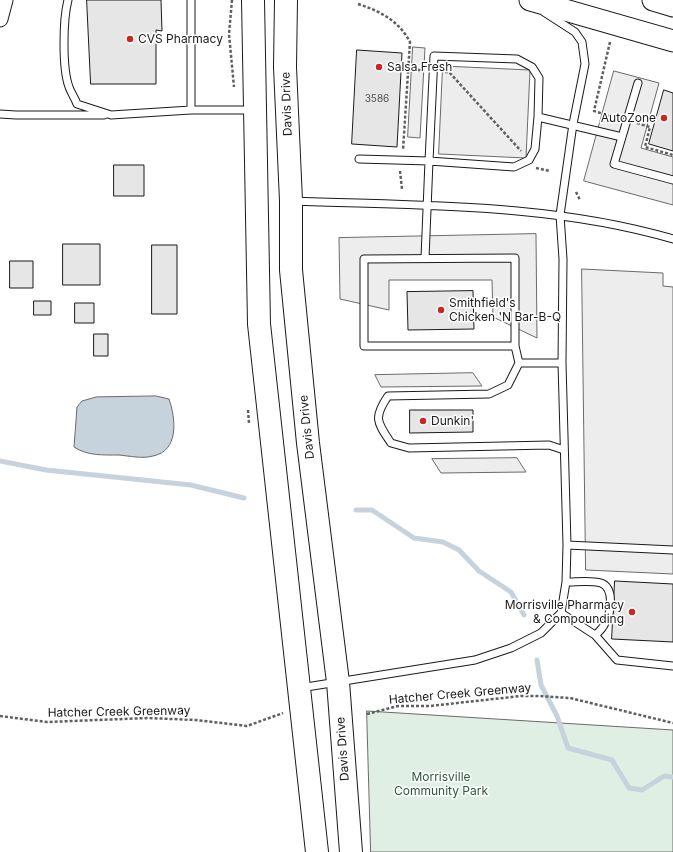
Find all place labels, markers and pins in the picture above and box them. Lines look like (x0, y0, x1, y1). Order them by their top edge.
place label: CVS Pharmacy (138, 32, 223, 46)
marker: CVS Pharmacy (125, 34, 135, 44)
place label: Salsa Fresh (387, 60, 452, 74)
marker: Salsa Fresh (374, 62, 384, 72)
place label: AutoZone (601, 111, 656, 125)
marker: AutoZone (659, 113, 669, 123)
place label: Smithfield's Chicken 'N Bar-B-Q (449, 296, 561, 324)
marker: Smithfield's Chicken 'N Bar-B-Q (436, 305, 446, 315)
place label: Dunkin' (431, 414, 474, 428)
marker: Dunkin' (418, 416, 428, 426)
place label: Morrisville Pharmacy & Compounding (505, 598, 624, 626)
marker: Morrisville Pharmacy & Compounding (627, 607, 637, 617)

